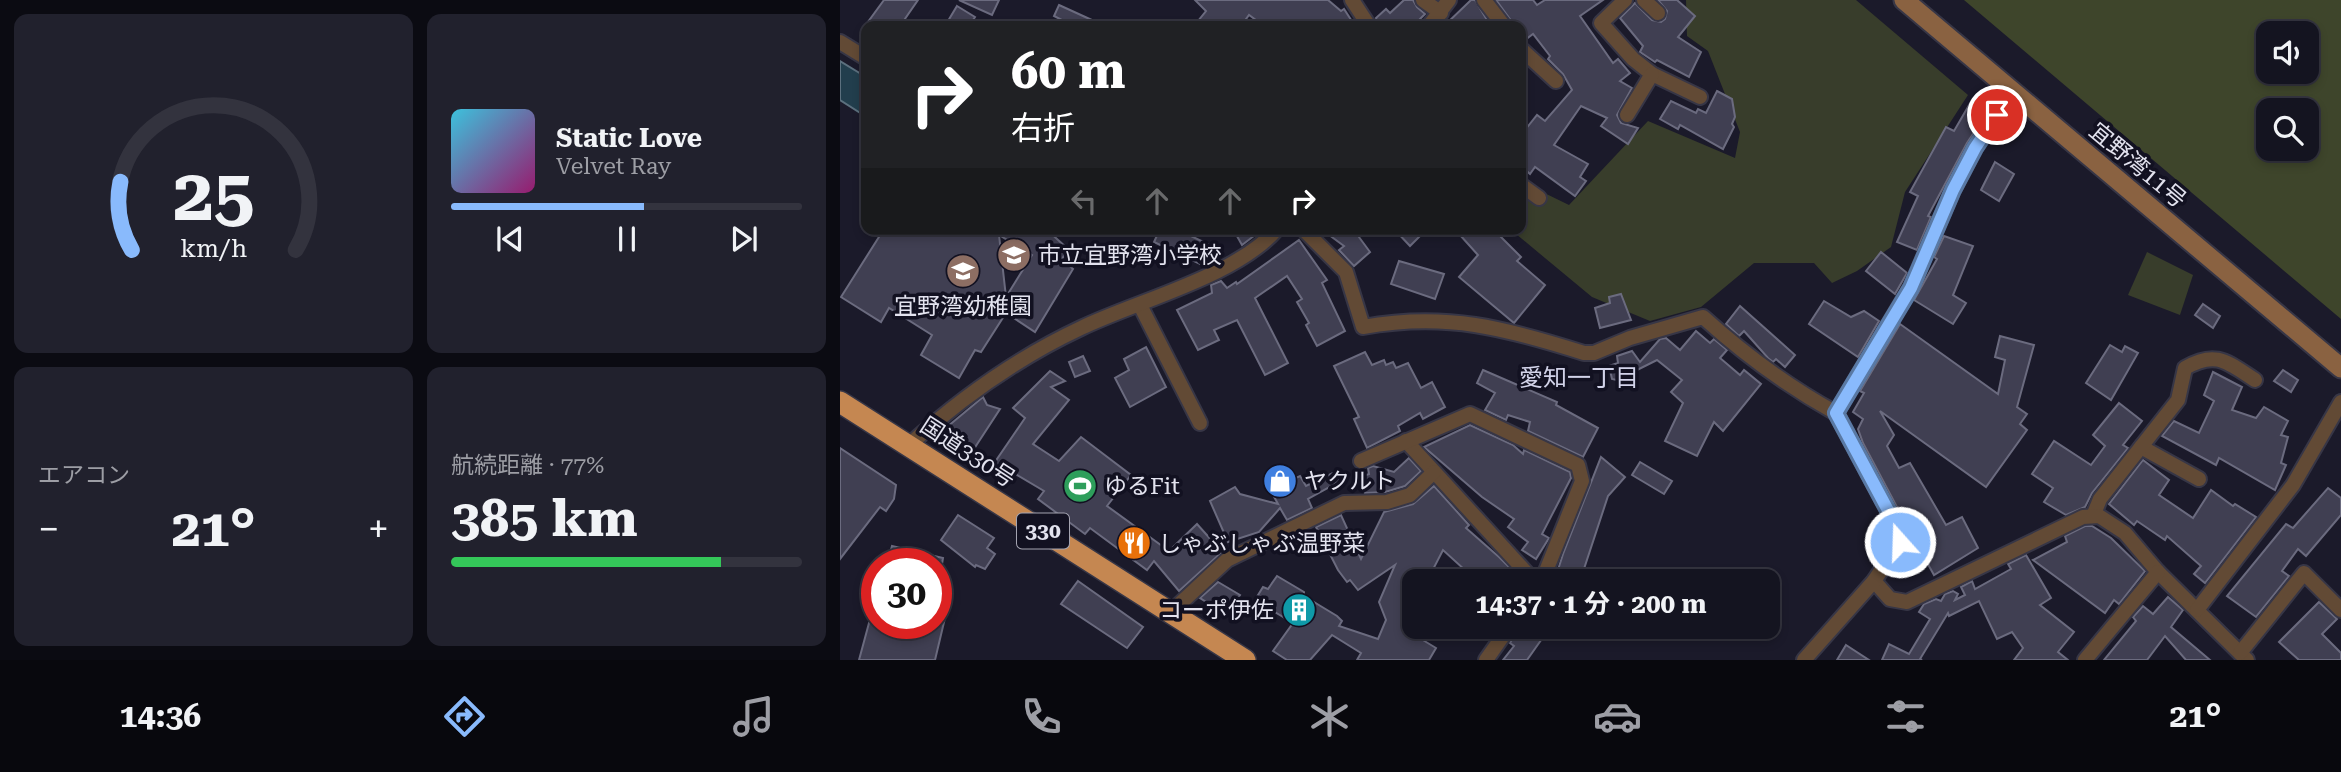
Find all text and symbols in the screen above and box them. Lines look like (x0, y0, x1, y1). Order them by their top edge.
map controls (2256, 21, 2319, 161)
button: sound (2256, 21, 2319, 84)
text: 60 m (1011, 43, 1126, 100)
icon: right (896, 49, 987, 140)
pin (1967, 85, 2027, 145)
icon: arrive (1978, 96, 2016, 134)
button: search (2256, 98, 2319, 161)
text: 右折 (1011, 109, 1075, 147)
street label: 宜野湾11号 (2084, 117, 2191, 214)
text: Static Love (556, 123, 702, 153)
text: 25 (173, 153, 254, 238)
text: Velvet Ray (556, 153, 671, 180)
icon: left (1065, 182, 1103, 220)
icon: ahead (1138, 182, 1176, 220)
icon: ahead (1211, 182, 1249, 220)
icon: right (1284, 182, 1322, 220)
icon: previous (491, 220, 529, 258)
icon: pause (608, 220, 646, 258)
icon: next (725, 220, 763, 258)
text: km/h (180, 234, 247, 263)
school or university icon: 市立宜野湾小学校 (995, 236, 1033, 274)
place label: 市立宜野湾小学校 (1038, 242, 1222, 269)
school or university icon: 宜野湾幼稚園 (944, 252, 982, 290)
place label: 宜野湾幼稚園 (894, 293, 1032, 320)
district label: 愛知一丁目 (1519, 364, 1639, 392)
street label: 国道330号 (915, 412, 1020, 493)
text: 航続距離 · 77% (451, 452, 604, 479)
text: エアコン (38, 462, 130, 489)
shop icon: ヤクルト (1261, 462, 1299, 500)
sports icon: ゆるFit (1061, 467, 1099, 505)
place label: ヤクルト (1304, 468, 1395, 495)
place label: ゆるFit (1104, 473, 1180, 500)
text: 385 km (451, 488, 638, 549)
text: 21° (171, 498, 256, 559)
position arrow (1863, 505, 1937, 579)
text: − (38, 507, 59, 551)
text: + (368, 507, 389, 551)
road number: 330 (1017, 514, 1069, 548)
restaurant icon: しゃぶしゃぶ温野菜 (1115, 524, 1153, 562)
place label: しゃぶしゃぶ温野菜 (1158, 530, 1365, 557)
speed limit sign: 30 (861, 548, 952, 639)
text: 14:37 · 1 分 · 200 m (1475, 589, 1707, 619)
building icon: コーポ伊佐 (1280, 591, 1318, 629)
place label: コーポ伊佐 (1159, 597, 1274, 624)
icon: directions (440, 692, 489, 741)
icon: music (729, 692, 778, 741)
icon: phone (1017, 692, 1066, 741)
icon: climate (1305, 692, 1354, 741)
icon: car (1593, 692, 1642, 741)
icon: filters (1881, 692, 1930, 741)
text: 14:36 (120, 697, 201, 735)
text: 21° (2170, 697, 2221, 735)

